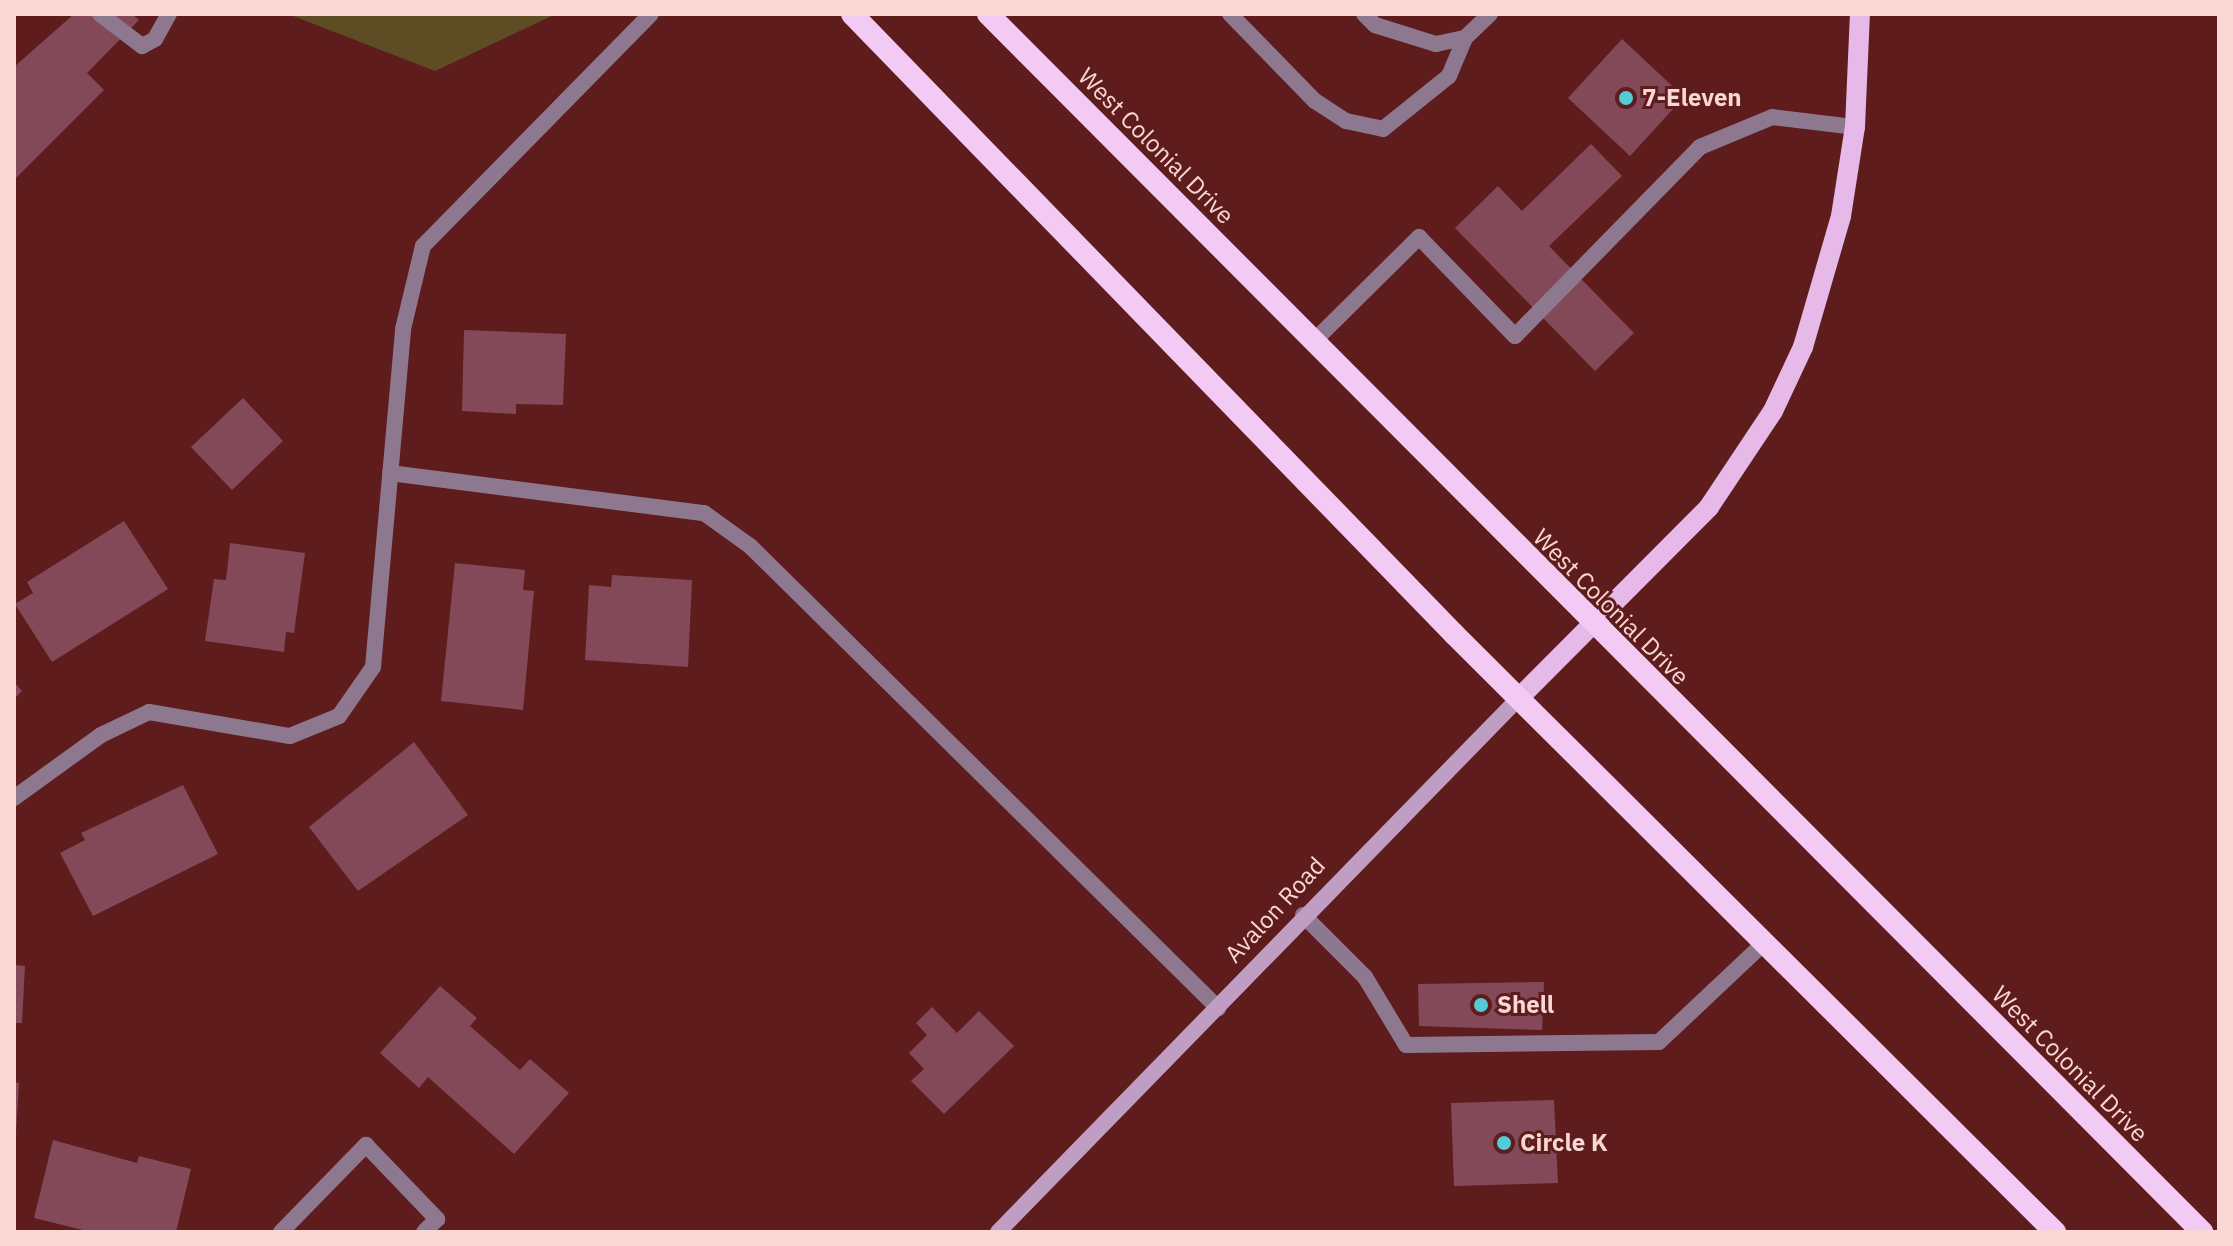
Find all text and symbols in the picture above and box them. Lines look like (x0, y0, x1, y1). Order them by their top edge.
street label: West Colonial Drive (1072, 62, 1240, 230)
place label: 7-Eleven (1642, 84, 1742, 112)
marker: 7-Eleven (1617, 89, 1635, 107)
street label: West Colonial Drive (1527, 523, 1695, 691)
street label: Avalon Road (1219, 851, 1331, 969)
street label: West Colonial Drive (1986, 980, 2154, 1148)
place label: Shell (1497, 991, 1554, 1019)
marker: Shell (1472, 996, 1490, 1014)
place label: Circle K (1520, 1129, 1608, 1157)
marker: Circle K (1495, 1134, 1513, 1152)

